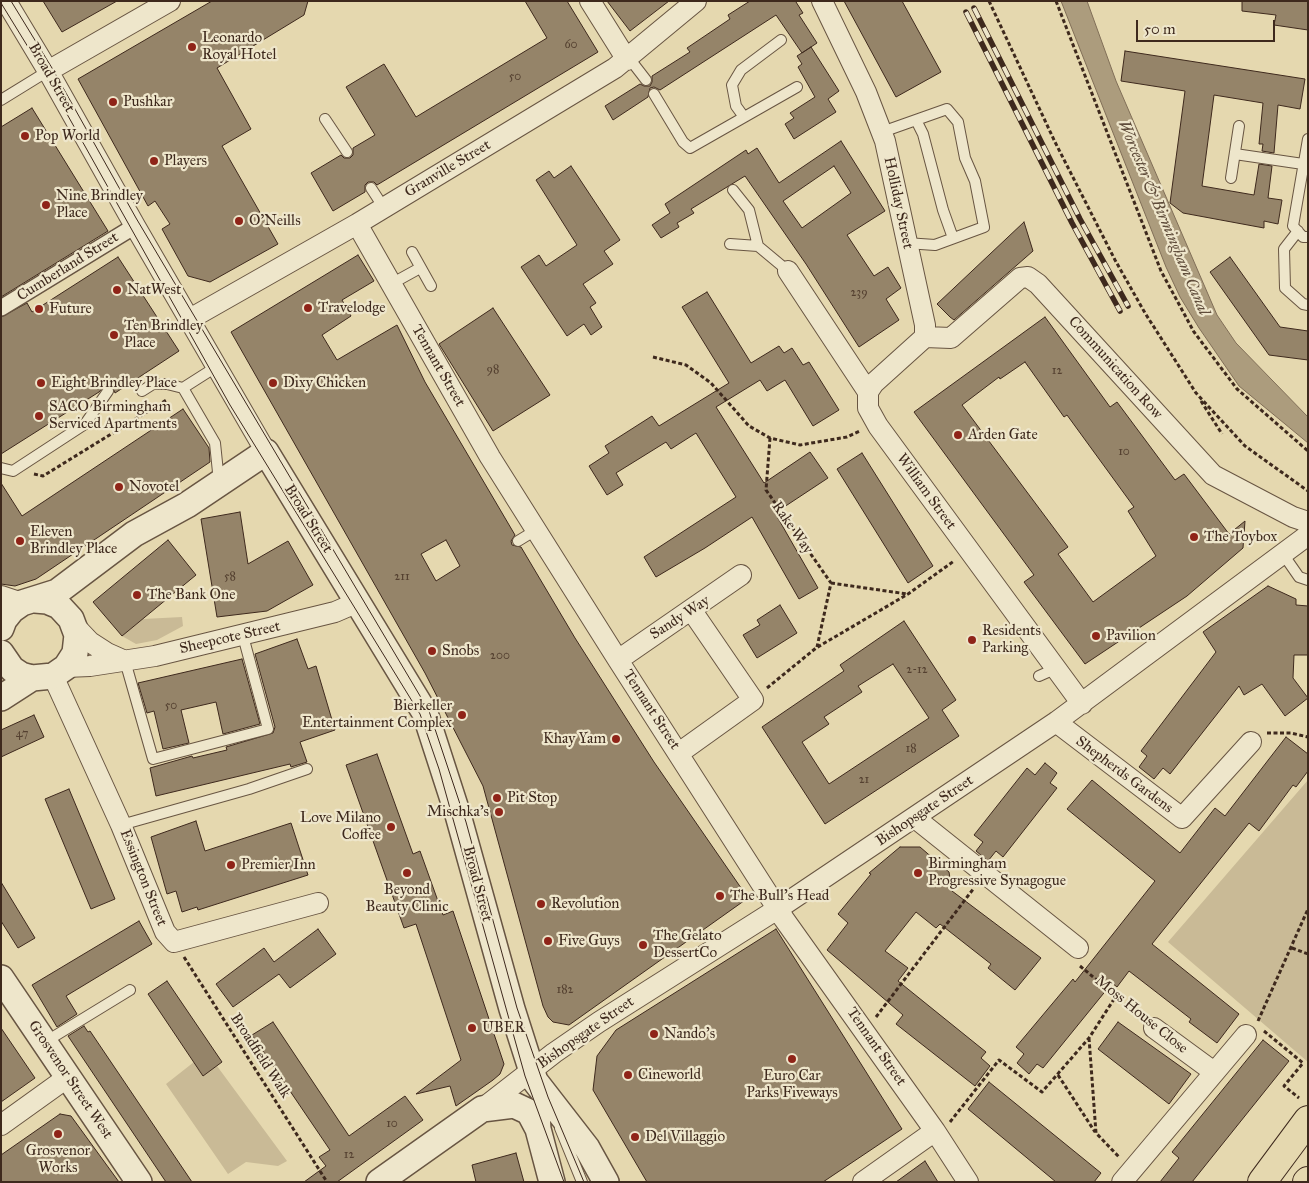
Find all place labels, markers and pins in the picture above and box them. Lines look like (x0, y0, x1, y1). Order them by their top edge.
place label: Leonardo Royal Hotel (202, 29, 277, 64)
marker: Leonardo Royal Hotel (186, 41, 198, 53)
place label: Pushkar (123, 93, 172, 111)
marker: Pushkar (107, 96, 119, 108)
place label: Pop World (35, 127, 100, 145)
marker: Pop World (19, 130, 31, 142)
place label: Players (164, 152, 207, 170)
marker: Players (148, 155, 160, 167)
place label: Nine Brindley Place (56, 187, 143, 222)
marker: Nine Brindley Place (40, 199, 52, 211)
place label: O'Neills (249, 212, 301, 230)
marker: O'Neills (233, 215, 245, 227)
place label: NatWest (127, 281, 181, 299)
marker: NatWest (111, 284, 123, 296)
place label: Travelodge (318, 299, 385, 317)
place label: Future (49, 300, 92, 318)
marker: Travelodge (302, 302, 314, 314)
marker: Future (33, 303, 45, 315)
place label: Ten Brindley Place (124, 317, 203, 352)
marker: Ten Brindley Place (108, 329, 120, 341)
place label: Eight Brindley Place (51, 374, 177, 392)
place label: Dixy Chicken (283, 374, 366, 392)
marker: Eight Brindley Place (35, 377, 47, 389)
marker: Dixy Chicken (267, 377, 279, 389)
place label: SACO Birmingham Serviced Apartments (49, 398, 177, 433)
marker: SACO Birmingham Serviced Apartments (33, 410, 45, 422)
place label: Arden Gate (968, 426, 1038, 444)
marker: Arden Gate (952, 429, 964, 441)
place label: Novotel (129, 478, 179, 496)
marker: Novotel (113, 481, 125, 493)
place label: Eleven Brindley Place (30, 523, 117, 558)
place label: The Toybox (1204, 528, 1277, 546)
marker: The Toybox (1188, 531, 1200, 543)
marker: Eleven Brindley Place (14, 535, 26, 547)
place label: The Bank One (147, 586, 235, 604)
marker: The Bank One (131, 589, 143, 601)
place label: Residents Parking (982, 622, 1041, 657)
place label: Pavilion (1106, 627, 1156, 645)
marker: Pavilion (1090, 630, 1102, 642)
marker: Residents Parking (966, 634, 978, 646)
place label: Snobs (442, 642, 479, 660)
marker: Snobs (426, 645, 438, 657)
place label: Bierkeller Entertainment Complex (302, 697, 452, 732)
marker: Bierkeller Entertainment Complex (456, 709, 468, 721)
place label: Khay Yam (543, 730, 606, 748)
marker: Khay Yam (610, 733, 622, 745)
place label: Pit Stop (507, 789, 557, 807)
marker: Pit Stop (491, 792, 503, 804)
place label: Mischka's (427, 803, 489, 821)
marker: Mischka's (493, 806, 505, 818)
place label: Love Milano Coffee (300, 809, 381, 844)
marker: Love Milano Coffee (385, 821, 397, 833)
place label: Birmingham Progressive Synagogue (928, 855, 1066, 890)
place label: Premier Inn (241, 856, 316, 874)
marker: Premier Inn (225, 859, 237, 871)
marker: Beyond Beauty Clinic (401, 867, 413, 879)
marker: Birmingham Progressive Synagogue (912, 867, 924, 879)
place label: Beyond Beauty Clinic (366, 881, 448, 916)
place label: The Bull's Head (730, 887, 829, 905)
marker: The Bull's Head (714, 890, 726, 902)
place label: Revolution (551, 895, 619, 913)
marker: Revolution (535, 898, 547, 910)
place label: The Gelato DessertCo (653, 927, 722, 962)
place label: Five Guys (558, 932, 620, 950)
marker: Five Guys (542, 935, 554, 947)
marker: The Gelato DessertCo (637, 939, 649, 951)
place label: UBER (482, 1019, 525, 1037)
marker: UBER (466, 1022, 478, 1034)
place label: Nando's (664, 1025, 715, 1043)
marker: Nando's (648, 1028, 660, 1040)
marker: Euro Car Parks Fiveways (786, 1053, 798, 1065)
place label: Cineworld (638, 1066, 701, 1084)
place label: Euro Car Parks Fiveways (746, 1067, 838, 1102)
marker: Cineworld (622, 1069, 634, 1081)
marker: Grosvenor Works (52, 1128, 64, 1140)
place label: Del Villaggio (645, 1128, 725, 1146)
marker: Del Villaggio (629, 1131, 641, 1143)
place label: Grosvenor Works (26, 1142, 90, 1177)

